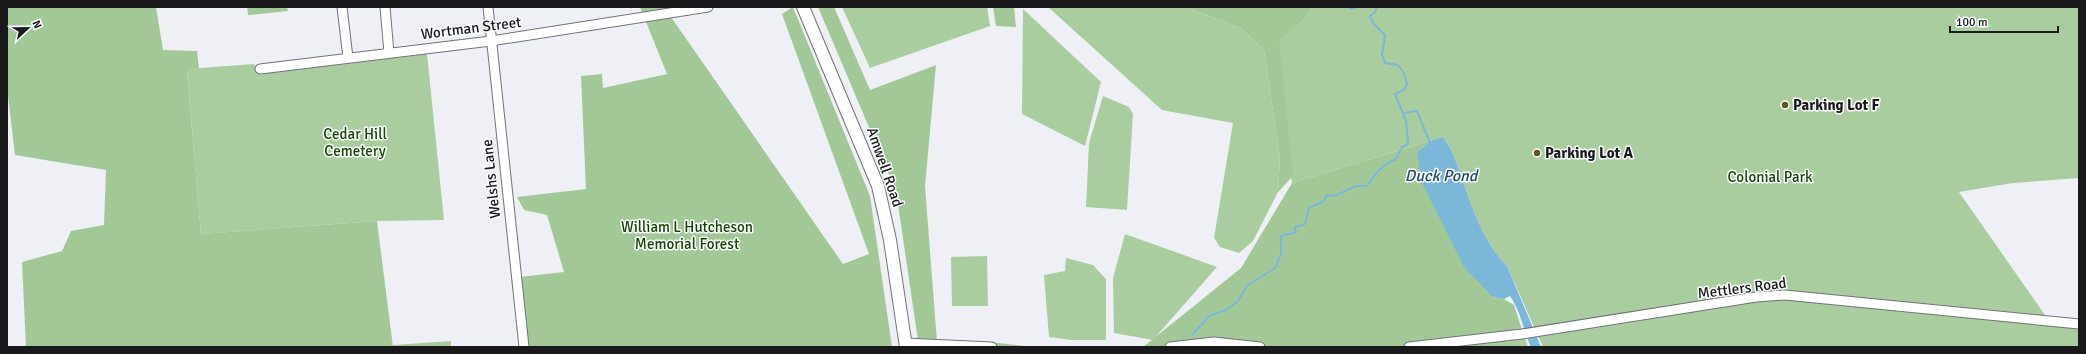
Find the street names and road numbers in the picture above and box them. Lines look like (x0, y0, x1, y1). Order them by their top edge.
street label: Wortman Street (420, 13, 522, 43)
street label: Amwell Road (863, 125, 907, 209)
street label: Welshs Lane (478, 138, 504, 220)
street label: Mettlers Road (1697, 274, 1787, 302)

